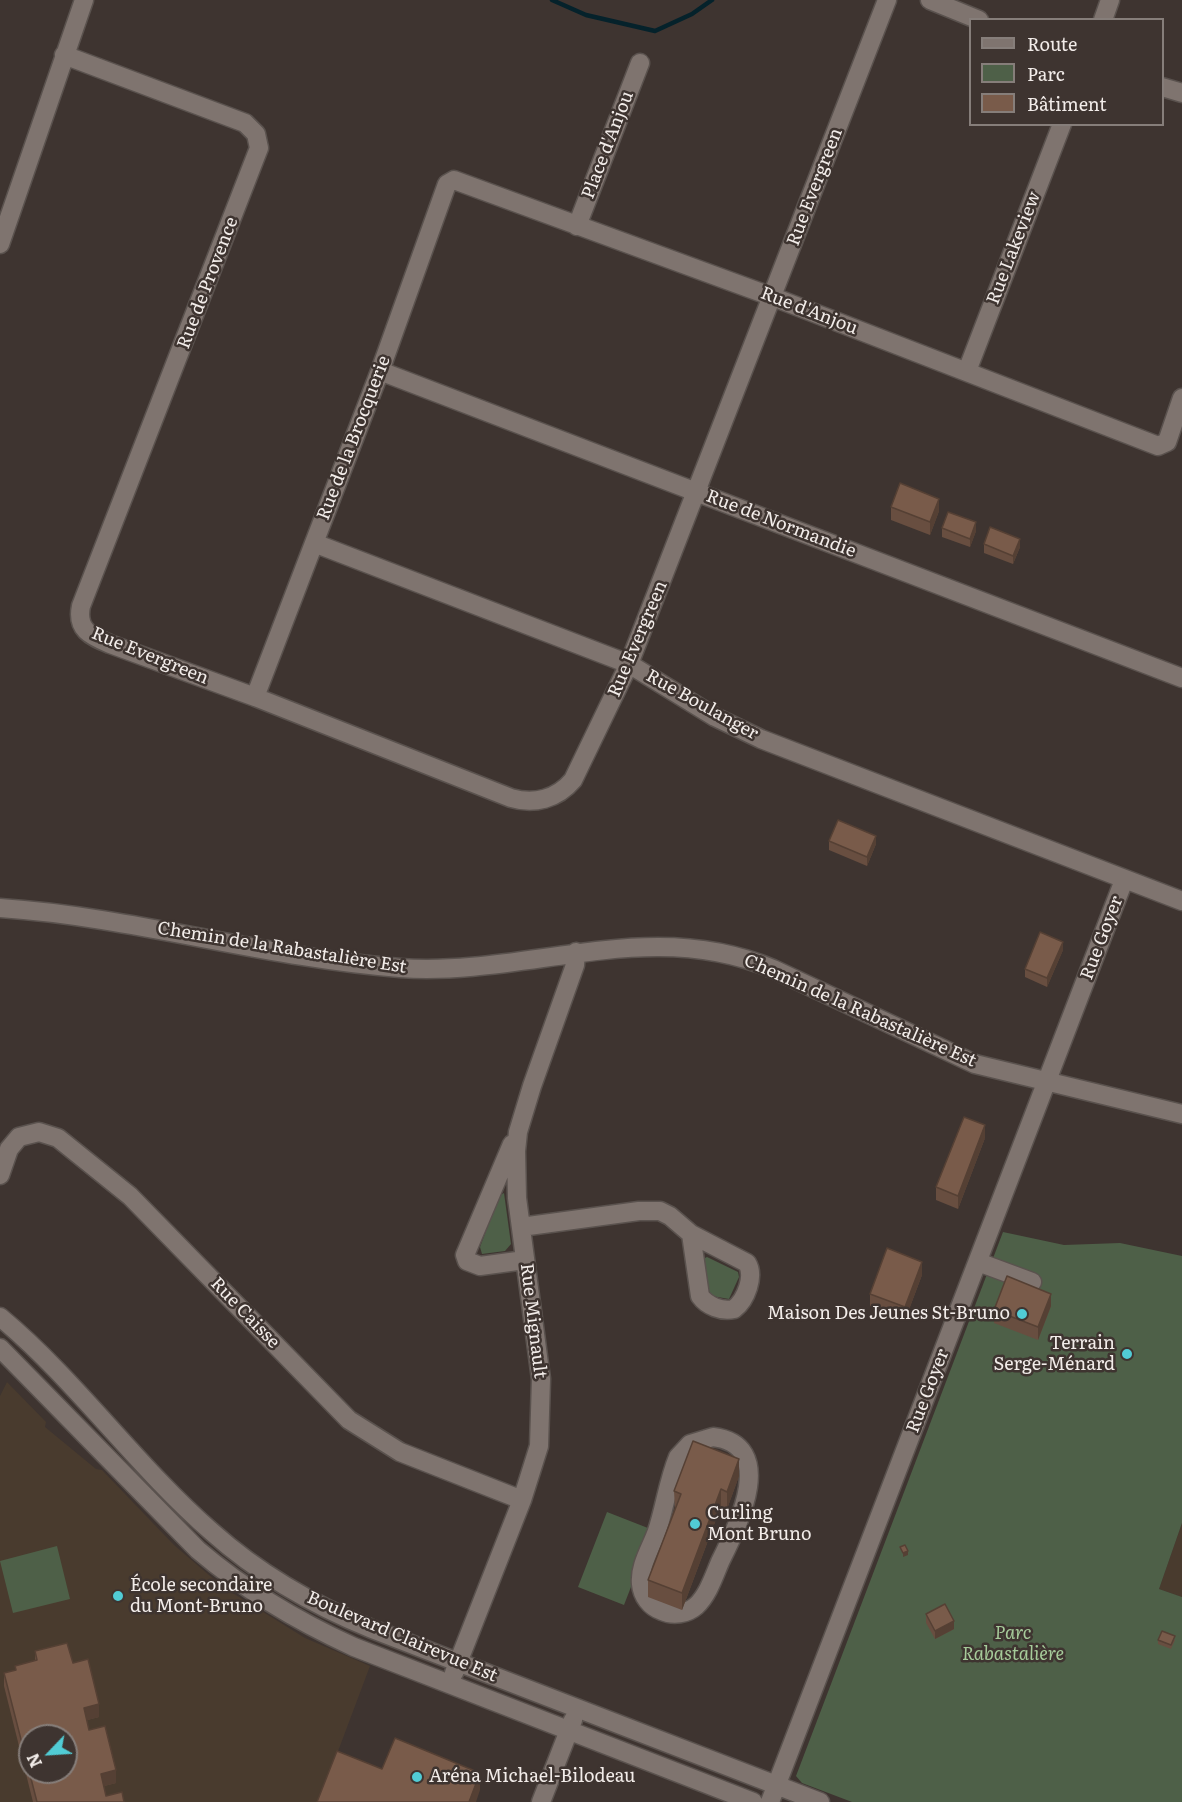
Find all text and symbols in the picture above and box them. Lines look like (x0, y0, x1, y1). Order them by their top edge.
legend (969, 18, 1164, 126)
text: Route (1027, 30, 1077, 57)
text: Parc (1027, 60, 1065, 87)
street label: Place d'Anjou (578, 88, 638, 202)
text: Bâtiment (1027, 90, 1106, 117)
street label: Rue Evergreen (783, 125, 847, 249)
street label: Rue Lakeview (983, 189, 1045, 307)
street label: Rue de Provence (173, 214, 243, 352)
street label: Rue d'Anjou (757, 283, 861, 339)
street label: Rue de la Brocquerie (313, 353, 395, 523)
street label: Rue de Normandie (703, 486, 859, 562)
street label: Rue Evergreen (604, 578, 672, 700)
street label: Rue Evergreen (88, 623, 212, 689)
street label: Rue Boulanger (642, 665, 762, 745)
street label: Rue Goyer (1076, 893, 1128, 983)
street label: Chemin de la Rabastalière Est (156, 918, 408, 978)
street label: Chemin de la Rabastalière Est (741, 950, 979, 1072)
street label: Rue Mignault (515, 1262, 551, 1380)
street label: Rue Caisse (206, 1273, 284, 1353)
place label: Maison Des Jeunes St-Bruno (767, 1303, 1010, 1325)
marker: Maison Des Jeunes St-Bruno (1015, 1307, 1029, 1321)
place label: Terrain Serge-Ménard (994, 1333, 1115, 1376)
street label: Rue Goyer (902, 1346, 954, 1436)
marker: Terrain Serge-Ménard (1120, 1347, 1134, 1361)
place label: Curling Mont Bruno (707, 1503, 811, 1546)
marker: Curling Mont Bruno (688, 1517, 702, 1531)
place label: École secondaire du Mont-Bruno (130, 1575, 272, 1618)
street label: Boulevard Clairevue Est (304, 1587, 500, 1687)
marker: École secondaire du Mont-Bruno (111, 1589, 125, 1603)
park label: Parc Rabastalière (962, 1623, 1064, 1666)
north arrow (18, 1724, 78, 1784)
text: N (20, 1750, 47, 1772)
place label: Aréna Michael-Bilodeau (429, 1766, 635, 1788)
marker: Aréna Michael-Bilodeau (410, 1770, 424, 1784)

